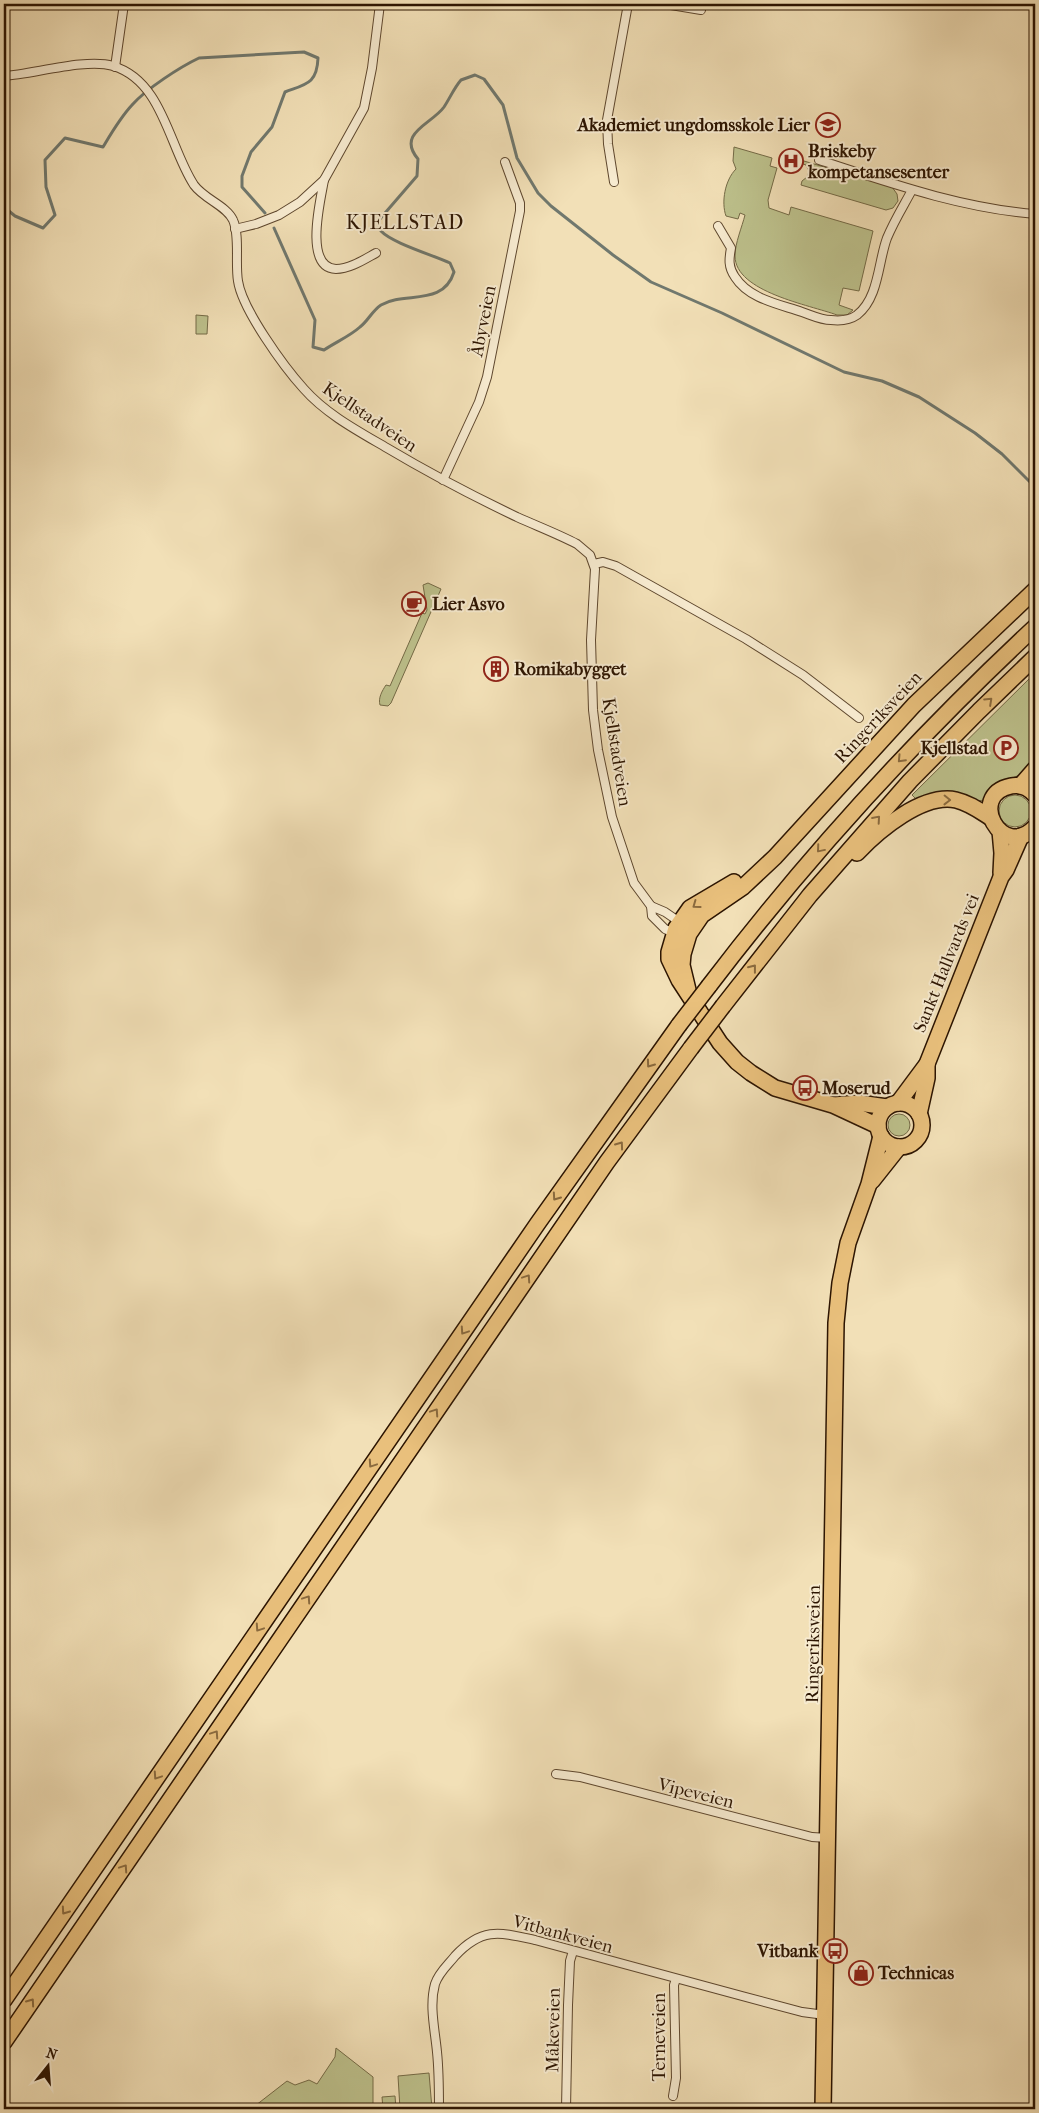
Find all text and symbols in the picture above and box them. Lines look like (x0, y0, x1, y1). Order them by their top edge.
school or university icon: Akademiet ungdomsskole Lier (815, 112, 841, 138)
place label: Akademiet ungdomsskole Lier (576, 115, 810, 136)
place label: Briskeby kompetansesenter (807, 141, 950, 183)
hospital icon: Briskeby kompetansesenter (778, 148, 804, 174)
district label: KJELLSTAD (346, 211, 464, 234)
street label: Åbyveien (465, 283, 501, 360)
street label: Kjellstadveien (318, 378, 421, 457)
cafe icon: Lier Asvo (401, 591, 427, 617)
place label: Lier Asvo (432, 594, 505, 615)
building icon: Romikabygget (483, 656, 509, 682)
place label: Romikabygget (514, 659, 627, 680)
street label: Ringeriksveien (830, 667, 927, 768)
street label: Kjellstadveien (598, 696, 636, 808)
one-way arrow (983, 698, 992, 707)
parking icon: Kjellstad (993, 735, 1019, 761)
place label: Kjellstad (920, 738, 989, 759)
one-way arrow (897, 753, 906, 762)
one-way arrow (944, 795, 952, 805)
one-way arrow (871, 815, 880, 824)
one-way arrow (816, 843, 825, 852)
street label: Sankt Hallvards vei (909, 890, 984, 1036)
one-way arrow (692, 899, 702, 908)
one-way arrow (747, 965, 755, 974)
one-way arrow (648, 1058, 656, 1067)
bus stop icon: Moserud (792, 1075, 818, 1101)
place label: Moserud (821, 1078, 892, 1099)
one-way arrow (614, 1141, 623, 1151)
one-way arrow (553, 1191, 562, 1201)
one-way arrow (521, 1274, 530, 1284)
one-way arrow (461, 1325, 470, 1334)
one-way arrow (429, 1408, 438, 1418)
one-way arrow (369, 1459, 378, 1468)
street label: Ringeriksveien (802, 1584, 825, 1703)
one-way arrow (301, 1596, 310, 1605)
one-way arrow (256, 1622, 265, 1632)
one-way arrow (209, 1730, 218, 1739)
one-way arrow (154, 1771, 163, 1780)
street label: Vipeveien (655, 1774, 737, 1813)
one-way arrow (117, 1864, 127, 1873)
one-way arrow (62, 1905, 71, 1914)
street label: Vitbankveien (510, 1911, 616, 1958)
bus stop icon: Vitbank (822, 1938, 848, 1964)
place label: Vitbank (756, 1941, 819, 1962)
shop icon: Technicas (848, 1960, 874, 1986)
place label: Technicas (877, 1963, 954, 1984)
street label: Måkeveien (542, 1987, 565, 2072)
street label: Terneveien (649, 1992, 670, 2081)
one-way arrow (25, 1998, 35, 2007)
north arrow (22, 2040, 72, 2090)
text: N (44, 2044, 60, 2064)

